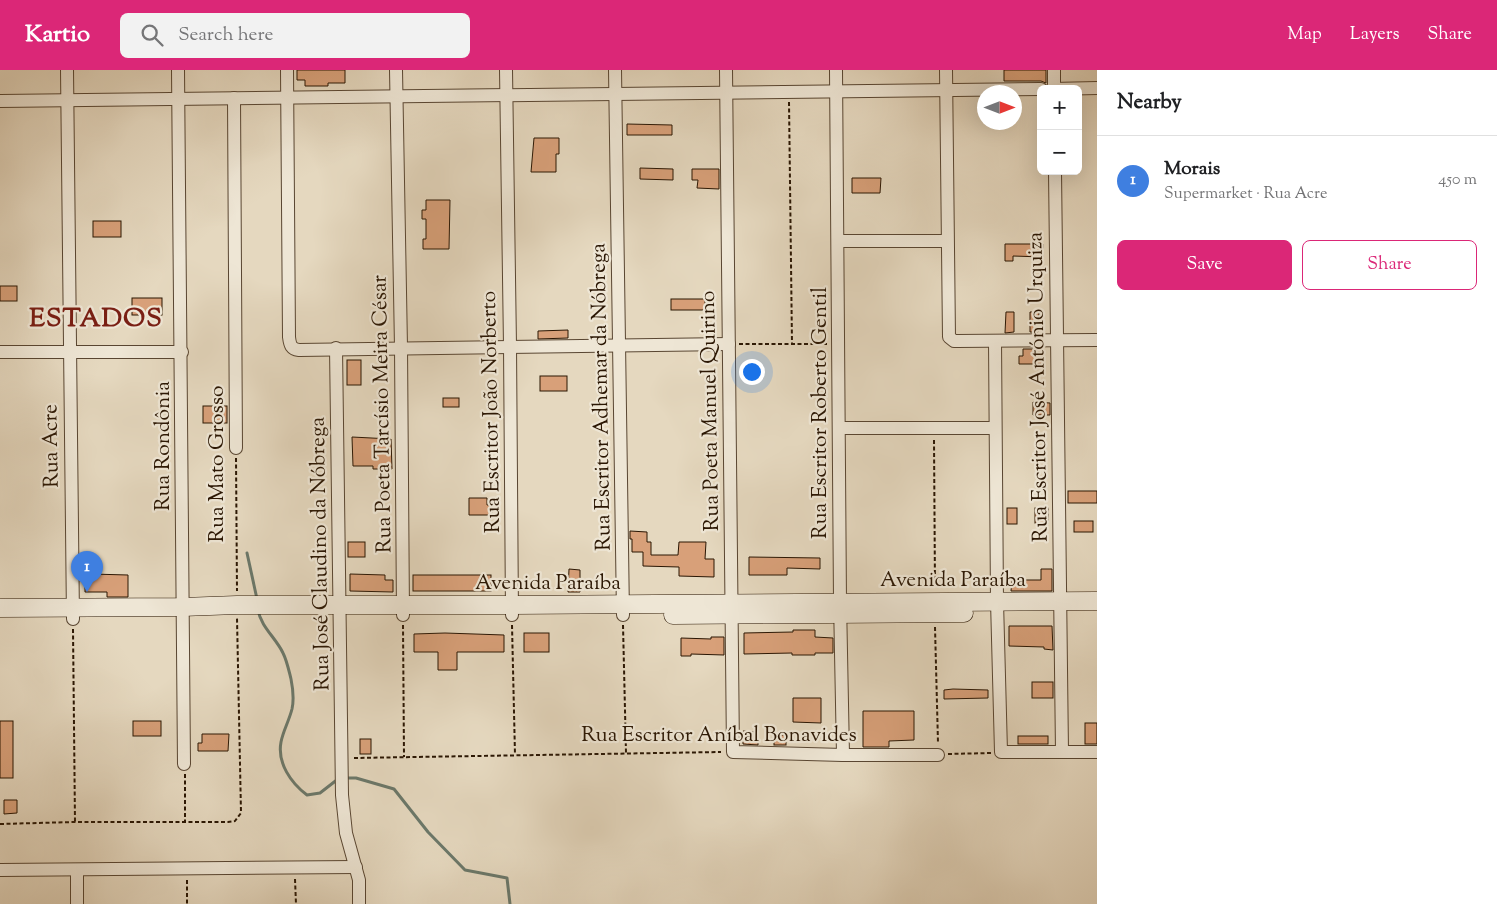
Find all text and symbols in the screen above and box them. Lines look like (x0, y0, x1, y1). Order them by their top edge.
search box (120, 13, 470, 58)
text: Kartio (25, 18, 90, 52)
icon: search (138, 21, 166, 49)
text: Search here (178, 22, 273, 49)
text: Map (1287, 22, 1322, 48)
text: Layers (1350, 22, 1400, 48)
text: Share (1428, 22, 1472, 48)
north arrow (977, 85, 1022, 130)
map controls (1037, 85, 1082, 175)
button: + (1037, 85, 1082, 130)
text: Nearby (1117, 88, 1182, 118)
button: − (1037, 130, 1082, 175)
text: Morais (1164, 156, 1220, 183)
text: 1 (1130, 169, 1136, 192)
text: 450 m (1438, 169, 1477, 192)
text: Supermarket · Rua Acre (1164, 183, 1327, 206)
street label: Rua Escritor José António Urquiza (1021, 231, 1057, 542)
button: Save (1117, 240, 1292, 290)
button: Share (1302, 240, 1477, 290)
street label: Rua Escritor Adhemar da Nóbrega (584, 243, 620, 551)
street label: Rua Poeta Tarcísio Meira César (366, 275, 400, 553)
street label: Rua Escritor Roberto Gentil (806, 287, 836, 539)
street label: Rua Poeta Manuel Quirino (694, 290, 728, 531)
street label: Rua Escritor João Norberto (475, 291, 509, 533)
district label: ESTADOS (29, 301, 163, 338)
your location (739, 359, 765, 385)
street label: Rua Rondônia (149, 381, 179, 511)
street label: Rua Mato Grosso (203, 385, 233, 543)
street label: Rua Acre (36, 404, 68, 488)
street label: Rua José Claudino da Nóbrega (304, 416, 338, 691)
pin: 1 (71, 551, 103, 592)
street label: Avenida Paraíba (880, 566, 1026, 596)
street label: Avenida Paraíba (475, 569, 621, 599)
street label: Rua Escritor Aníbal Bonavides (581, 721, 857, 751)

